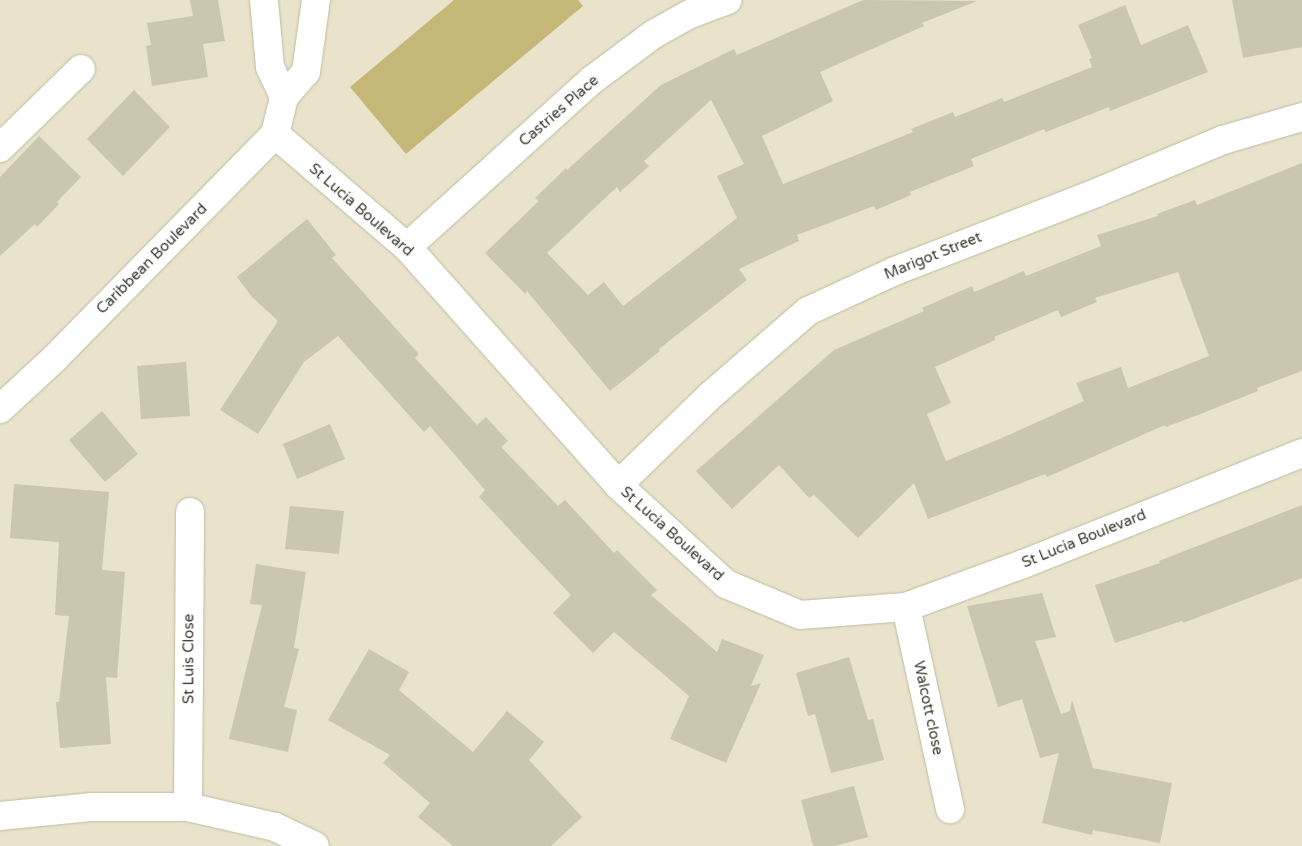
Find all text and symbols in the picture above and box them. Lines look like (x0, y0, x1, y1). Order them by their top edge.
street label: Castries Place (516, 72, 602, 150)
street label: St Lucia Boulevard (305, 160, 417, 260)
street label: Caribbean Boulevard (93, 200, 211, 318)
street label: Marigot Street (882, 228, 984, 284)
street label: St Lucia Boulevard (617, 483, 727, 585)
street label: St Lucia Boulevard (1019, 506, 1149, 572)
street label: St Luis Close (180, 614, 198, 704)
street label: Walcott close (909, 659, 947, 757)

